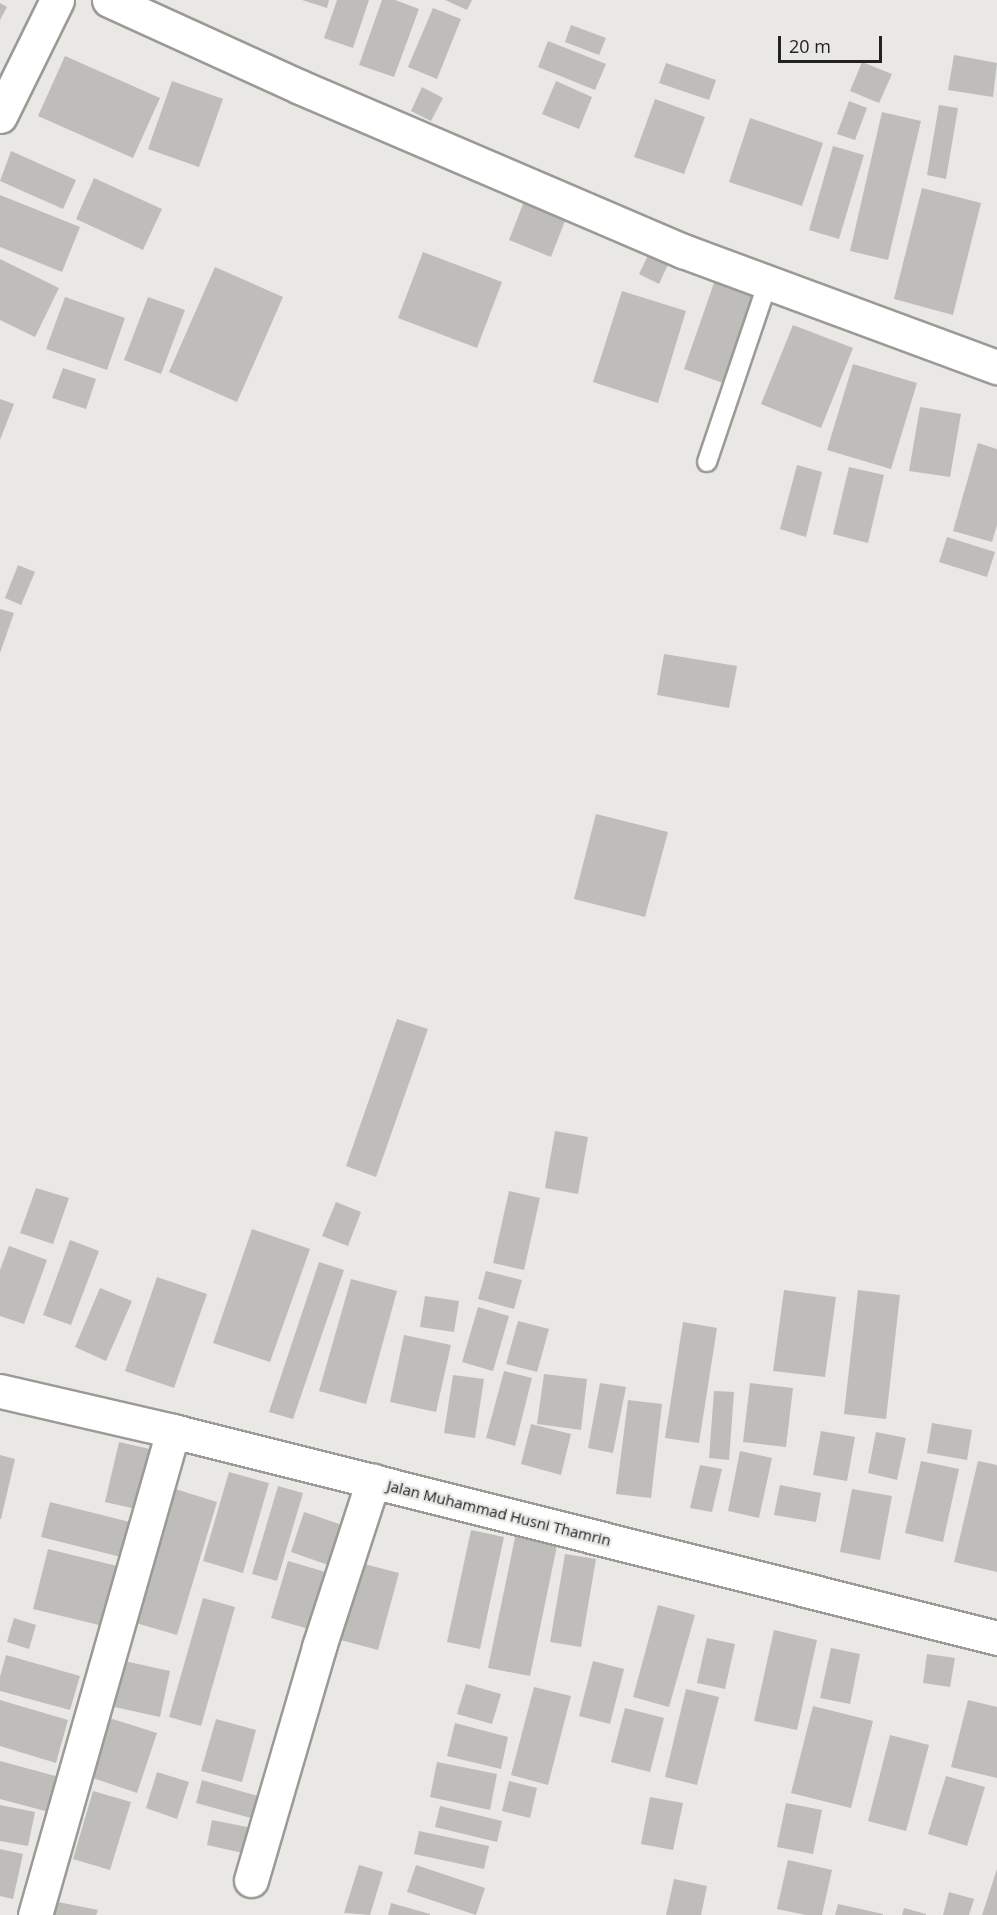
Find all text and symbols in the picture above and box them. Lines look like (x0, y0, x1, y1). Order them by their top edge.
scale bar (781, 24, 884, 62)
text: 20 m (789, 34, 831, 58)
street label: Jalan Muhammad Husni Thamrin (385, 1476, 613, 1550)

